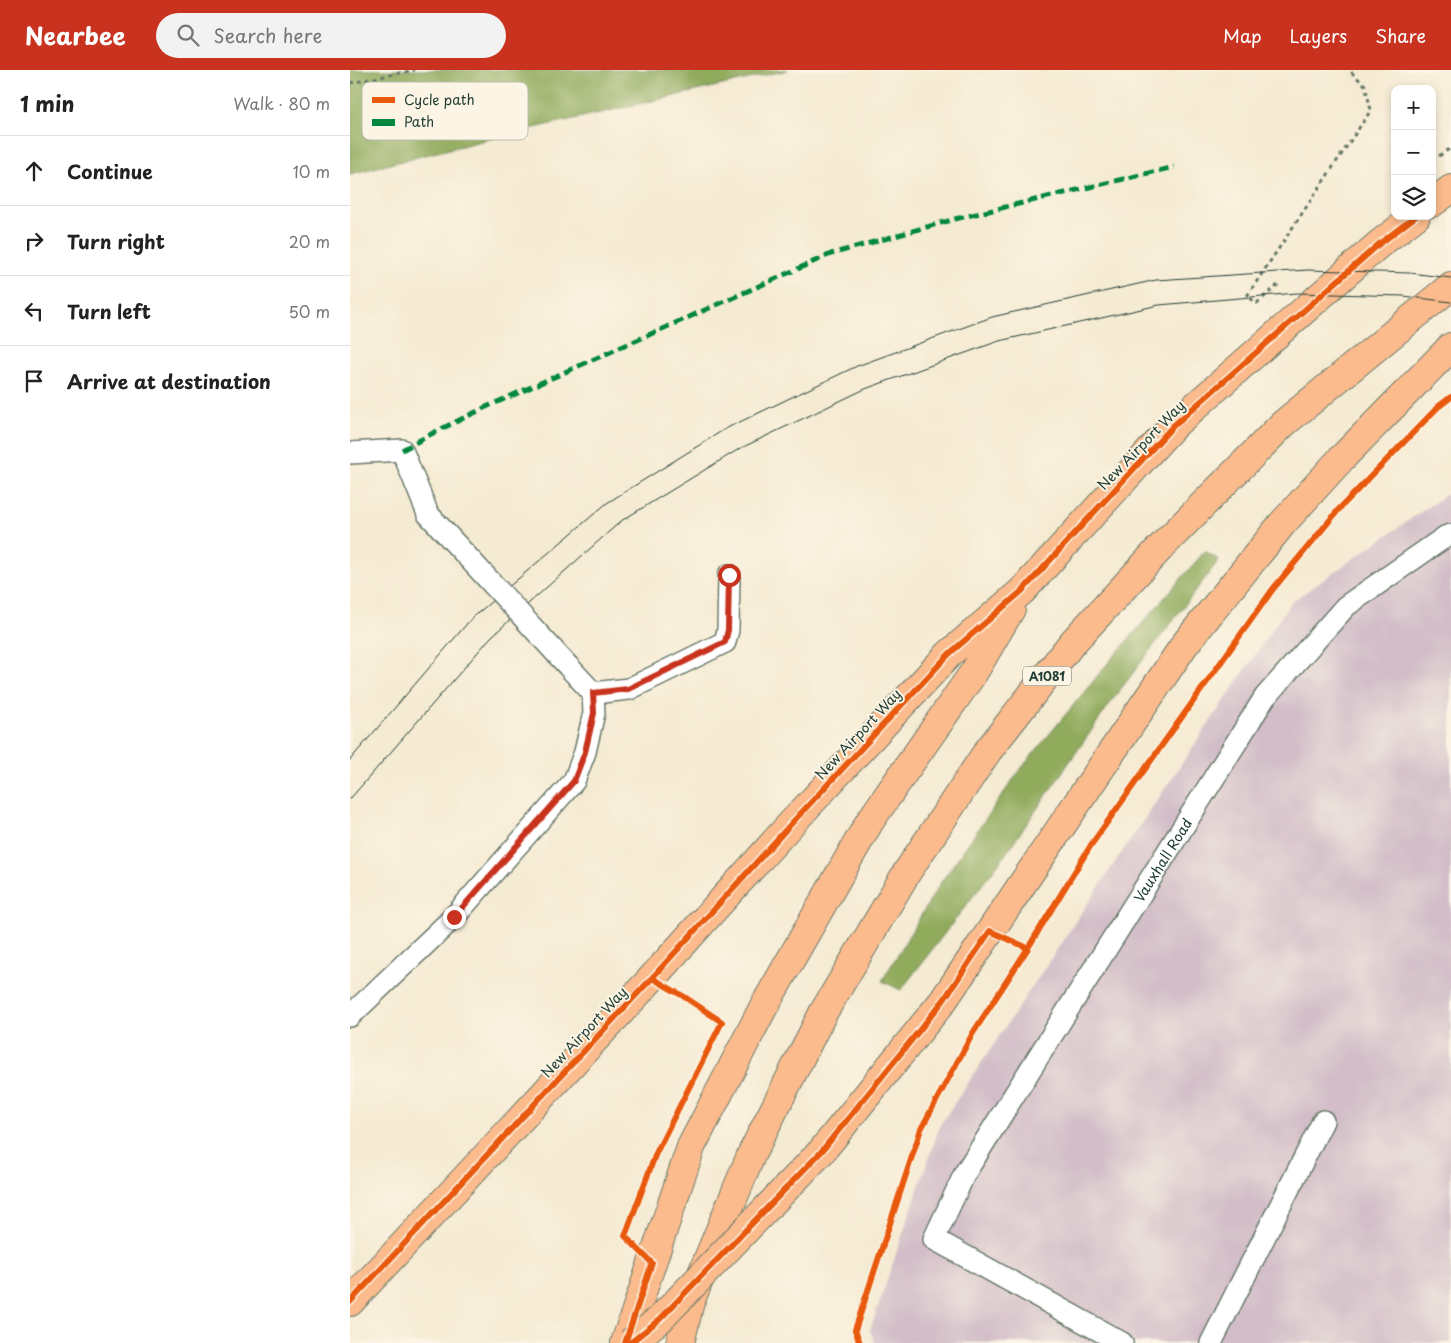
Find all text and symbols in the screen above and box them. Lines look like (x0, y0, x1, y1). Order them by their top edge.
search box (156, 13, 506, 58)
text: Nearbee (25, 17, 126, 53)
icon: search (174, 21, 202, 49)
text: Search here (214, 21, 322, 49)
text: Map (1223, 22, 1262, 49)
text: Layers (1290, 22, 1347, 49)
text: Share (1375, 22, 1426, 49)
legend (362, 82, 528, 140)
map controls (1391, 85, 1436, 220)
button: + (1391, 85, 1436, 130)
text: 1 min (20, 87, 74, 119)
text: Cycle path (404, 89, 475, 110)
text: Walk · 80 m (233, 91, 330, 115)
text: Path (404, 111, 434, 132)
button: − (1391, 130, 1436, 175)
icon: ahead (20, 157, 48, 185)
text: Continue (67, 157, 153, 185)
text: 10 m (293, 159, 330, 183)
button: layers (1391, 175, 1436, 220)
icon: right (20, 227, 48, 255)
text: Turn right (67, 227, 165, 255)
text: 20 m (289, 229, 330, 253)
icon: left (20, 297, 48, 325)
text: Turn left (67, 297, 151, 325)
text: 50 m (289, 299, 330, 323)
icon: arrive (20, 367, 48, 395)
text: Arrive at destination (67, 367, 271, 395)
street label: New Airport Way (1092, 395, 1190, 495)
route start (718, 564, 741, 587)
road number: A1081 (1023, 666, 1071, 686)
street label: New Airport Way (810, 684, 906, 784)
street label: Vauxhall Road (1128, 814, 1197, 906)
route end (443, 906, 466, 929)
street label: New Airport Way (536, 982, 632, 1082)

